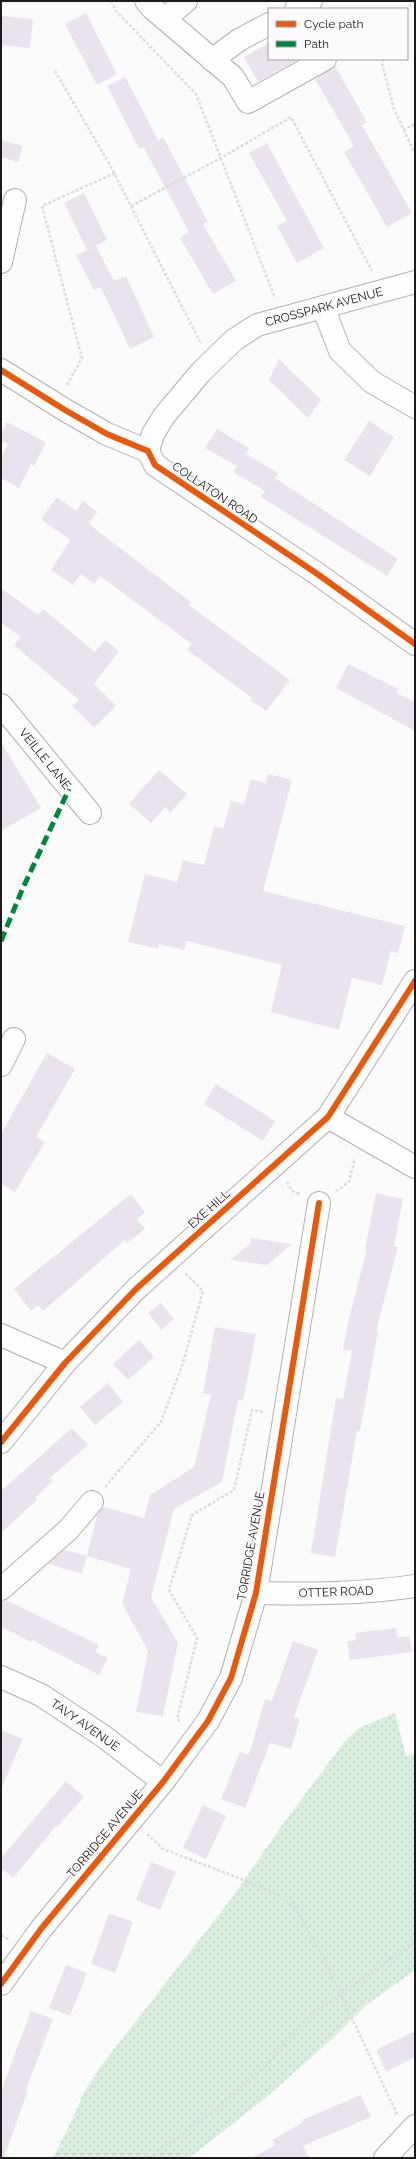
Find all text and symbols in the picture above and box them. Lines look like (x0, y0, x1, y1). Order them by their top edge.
legend (268, 8, 408, 60)
text: Cycle path (304, 17, 363, 31)
text: Path (304, 37, 329, 51)
street label: CROSSPARK AVENUE (264, 285, 384, 329)
street label: COLLATON ROAD (170, 459, 261, 527)
street label: VEILLE LANE (16, 726, 74, 792)
street label: EXE HILL (185, 1187, 233, 1231)
street label: TORRIDGE AVENUE (235, 1490, 267, 1602)
street label: OTTER ROAD (298, 1584, 374, 1600)
street label: TAVY AVENUE (48, 1696, 122, 1754)
street label: TORRIDGE AVENUE (64, 1787, 146, 1881)

